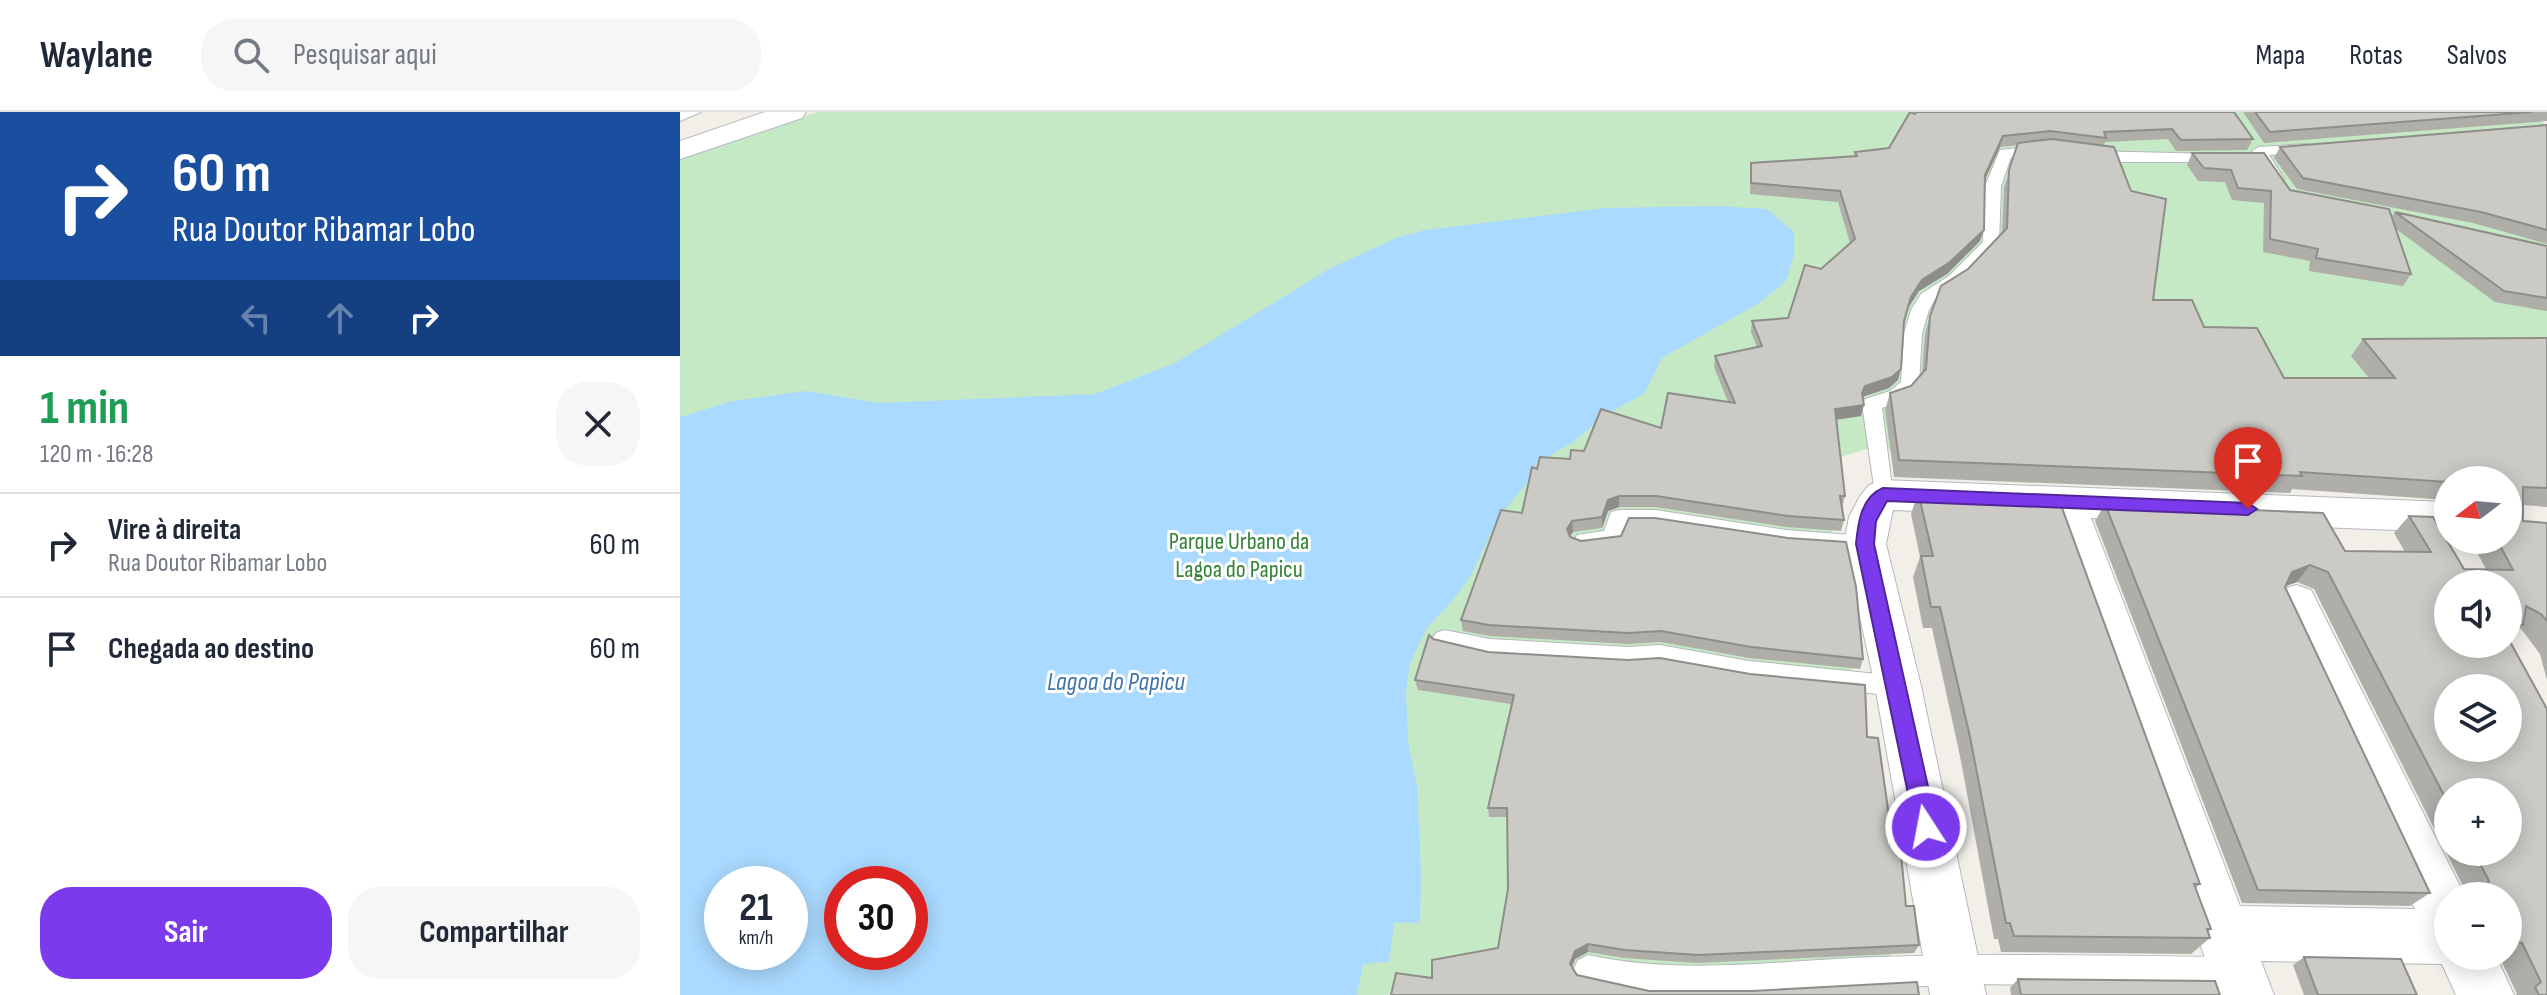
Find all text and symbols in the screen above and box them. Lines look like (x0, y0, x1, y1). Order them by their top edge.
search box (201, 19, 761, 91)
text: Waylane (40, 33, 153, 78)
icon: search (229, 33, 273, 77)
text: Pesquisar aqui (293, 37, 437, 73)
text: Mapa (2256, 39, 2305, 72)
text: Rotas (2349, 39, 2403, 72)
text: Salvos (2447, 39, 2507, 72)
text: 60 m (172, 141, 271, 208)
icon: right (40, 144, 144, 248)
text: Rua Doutor Ribamar Lobo (172, 209, 476, 252)
icon: left (234, 296, 278, 340)
icon: ahead (318, 296, 362, 340)
icon: right (402, 296, 446, 340)
text: 1 min (40, 380, 129, 437)
button: close (556, 382, 640, 466)
pin (2214, 427, 2282, 509)
text: 120 m · 16:28 (40, 439, 153, 470)
icon: arrive (2226, 439, 2270, 483)
north arrow (2434, 466, 2522, 554)
map controls (2434, 466, 2522, 970)
text: Vire à direita (108, 512, 241, 548)
icon: right (40, 523, 84, 567)
text: 60 m (589, 527, 640, 563)
park label: Parque Urbano da Lagoa do Papicu (1169, 527, 1309, 584)
text: Rua Doutor Ribamar Lobo (108, 548, 327, 579)
button: sound (2434, 570, 2522, 658)
icon: arrive (40, 627, 84, 671)
text: Chegada ao destino (108, 631, 314, 667)
text: 60 m (589, 631, 640, 667)
water label: Lagoa do Papicu (1047, 667, 1185, 698)
button: layers (2434, 674, 2522, 762)
button: + (2434, 778, 2522, 866)
position arrow (1884, 785, 1968, 869)
speed limit sign: 30 (824, 866, 928, 970)
button: − (2434, 882, 2522, 970)
text: 21 (739, 884, 773, 932)
button: Sair (40, 887, 332, 979)
button: Compartilhar (348, 887, 640, 979)
text: km/h (739, 926, 773, 950)

